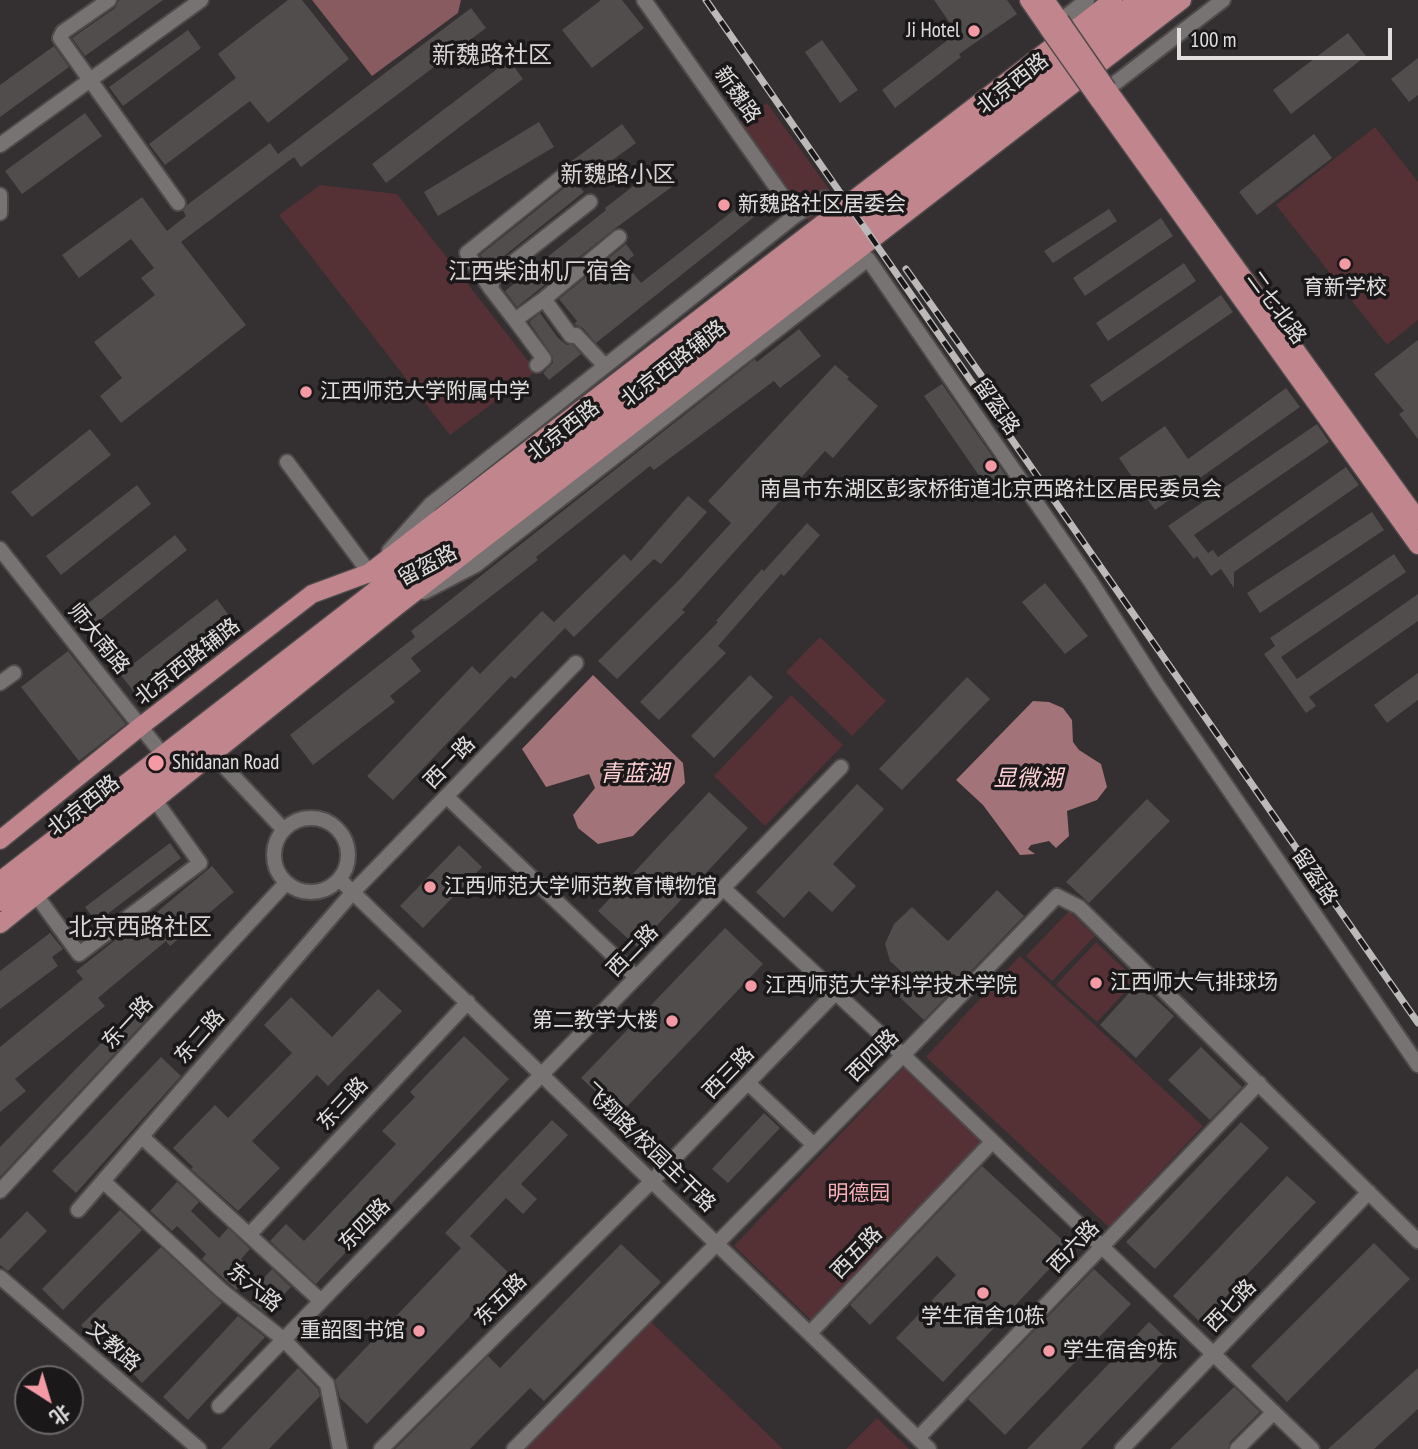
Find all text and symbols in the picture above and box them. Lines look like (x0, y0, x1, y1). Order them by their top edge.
scale bar (1180, 14, 1395, 58)
place label: Ji Hotel (906, 18, 960, 44)
marker: Ji Hotel (966, 23, 982, 39)
text: 100 m (1190, 26, 1236, 53)
district label: 新魏路社区 (432, 42, 552, 70)
street label: 北京西路 (972, 48, 1054, 120)
street label: 新魏路 (709, 62, 765, 128)
district label: 新魏路小区 (561, 161, 675, 189)
place label: 新魏路社区居委会 (738, 192, 906, 218)
marker: 新魏路社区居委会 (716, 197, 732, 213)
marker: 育新学校 (1337, 256, 1353, 272)
district label: 江西柴油机厂宿舍 (448, 258, 632, 286)
street label: 二七北路 (1241, 267, 1311, 349)
place label: 育新学校 (1303, 275, 1387, 301)
street label: 北京西路辅路 (617, 315, 731, 413)
street label: 留盔路 (968, 374, 1024, 440)
place label: 江西师范大学附属中学 (320, 379, 530, 405)
marker: 江西师范大学附属中学 (298, 384, 314, 400)
street label: 北京西路 (523, 395, 605, 467)
marker: 南昌市东湖区彭家桥街道北京西路社区居民委员会 (983, 458, 999, 474)
place label: 南昌市东湖区彭家桥街道北京西路社区居民委员会 (760, 477, 1222, 503)
street label: 留盔路 (394, 540, 462, 592)
street label: 师大南路 (62, 598, 134, 680)
street label: 北京西路辅路 (131, 613, 245, 711)
street label: 西一路 (419, 732, 481, 794)
place label: Shidanan Road (172, 750, 279, 776)
marker: Shidanan Road (146, 753, 166, 773)
water label: 青蓝湖 (600, 760, 668, 788)
water label: 显微湖 (994, 765, 1062, 793)
street label: 北京西路 (43, 770, 125, 842)
street label: 留盔路 (1286, 844, 1342, 910)
place label: 江西师范大学师范教育博物馆 (444, 874, 717, 900)
marker: 江西师范大学师范教育博物馆 (422, 879, 438, 895)
district label: 北京西路社区 (68, 914, 212, 942)
street label: 西二路 (602, 920, 664, 982)
place label: 江西师大气排球场 (1110, 970, 1278, 996)
place label: 江西师范大学科学技术学院 (765, 973, 1017, 999)
marker: 江西师大气排球场 (1088, 975, 1104, 991)
marker: 江西师范大学科学技术学院 (743, 978, 759, 994)
street label: 东一路 (97, 991, 159, 1055)
street label: 东二路 (170, 1005, 230, 1069)
place label: 第二教学大楼 (532, 1008, 658, 1034)
marker: 第二教学大楼 (664, 1013, 680, 1029)
street label: 西四路 (842, 1025, 904, 1087)
street label: 西三路 (698, 1042, 760, 1104)
street label: 东三路 (312, 1072, 374, 1136)
street label: 飞翔路/校园主干路 (578, 1078, 720, 1218)
park label: 明德园 (828, 1181, 890, 1207)
street label: 东四路 (334, 1194, 396, 1256)
street label: 西六路 (1043, 1216, 1105, 1278)
street label: 西五路 (826, 1222, 888, 1284)
street label: 东六路 (222, 1258, 286, 1318)
street label: 东五路 (470, 1269, 532, 1331)
street label: 西七路 (1200, 1275, 1262, 1337)
marker: 学生宿舍10栋 (975, 1285, 991, 1301)
place label: 学生宿舍10栋 (921, 1304, 1045, 1330)
street label: 文教路 (81, 1317, 145, 1377)
place label: 重韶图书馆 (300, 1318, 405, 1344)
marker: 重韶图书馆 (411, 1323, 427, 1339)
place label: 学生宿舍9栋 (1063, 1338, 1177, 1364)
marker: 学生宿舍9栋 (1041, 1343, 1057, 1359)
north arrow (14, 1365, 84, 1435)
text: 北 (46, 1400, 75, 1430)

